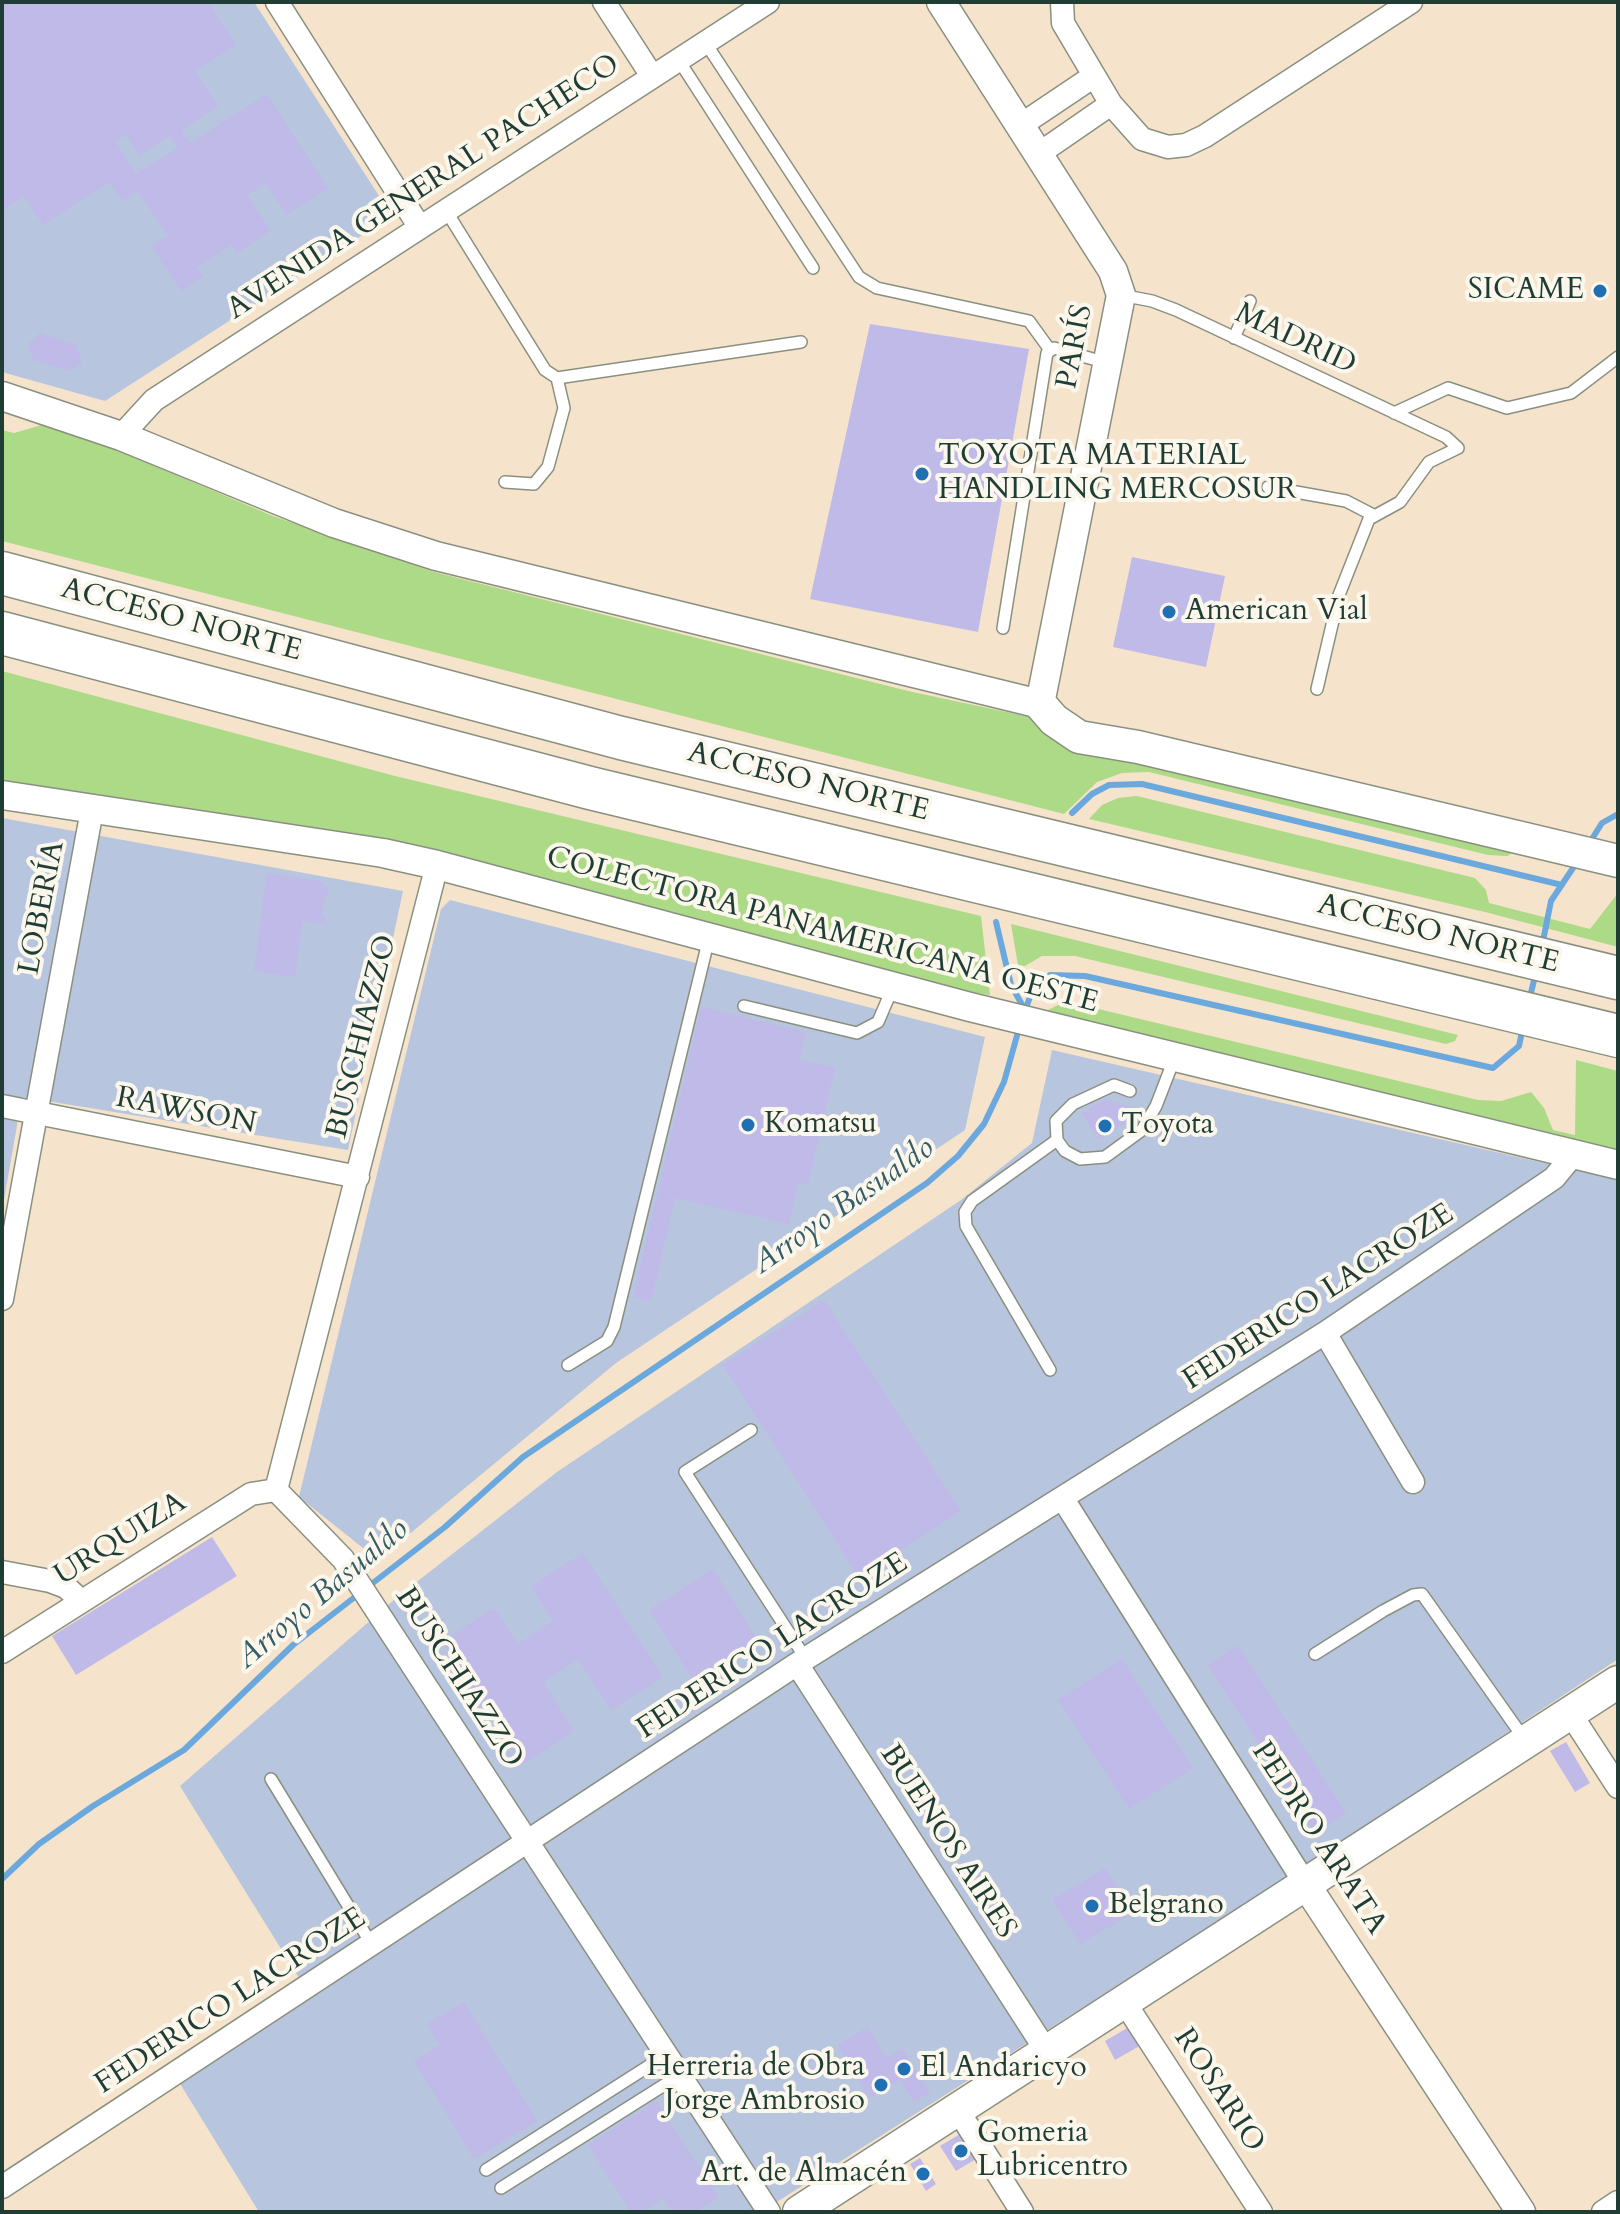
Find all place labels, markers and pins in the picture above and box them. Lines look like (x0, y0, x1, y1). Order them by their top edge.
place label: SICAME (1468, 273, 1584, 309)
marker: SICAME (1591, 282, 1609, 300)
place label: TOYOTA MATERIAL HANDLING MERCOSUR (938, 439, 1297, 510)
marker: TOYOTA MATERIAL HANDLING MERCOSUR (913, 465, 931, 483)
place label: American Vial (1185, 594, 1368, 630)
marker: American Vial (1160, 603, 1178, 621)
place label: Komatsu (764, 1107, 877, 1143)
place label: Toyota (1121, 1108, 1214, 1144)
marker: Komatsu (739, 1116, 757, 1134)
marker: Toyota (1096, 1117, 1114, 1135)
place label: Belgrano (1108, 1888, 1224, 1924)
marker: Belgrano (1083, 1897, 1101, 1915)
place label: Herreria de Obra Jorge Ambrosio (647, 2050, 865, 2120)
place label: El Andaricyo (920, 2051, 1087, 2087)
marker: El Andaricyo (895, 2060, 913, 2078)
marker: Herreria de Obra Jorge Ambrosio (872, 2076, 890, 2094)
place label: Gomeria Lubricentro (977, 2116, 1128, 2186)
marker: Gomeria Lubricentro (952, 2142, 970, 2160)
place label: Art. de Almacén (700, 2156, 907, 2192)
marker: Art. de Almacén (914, 2165, 932, 2183)

